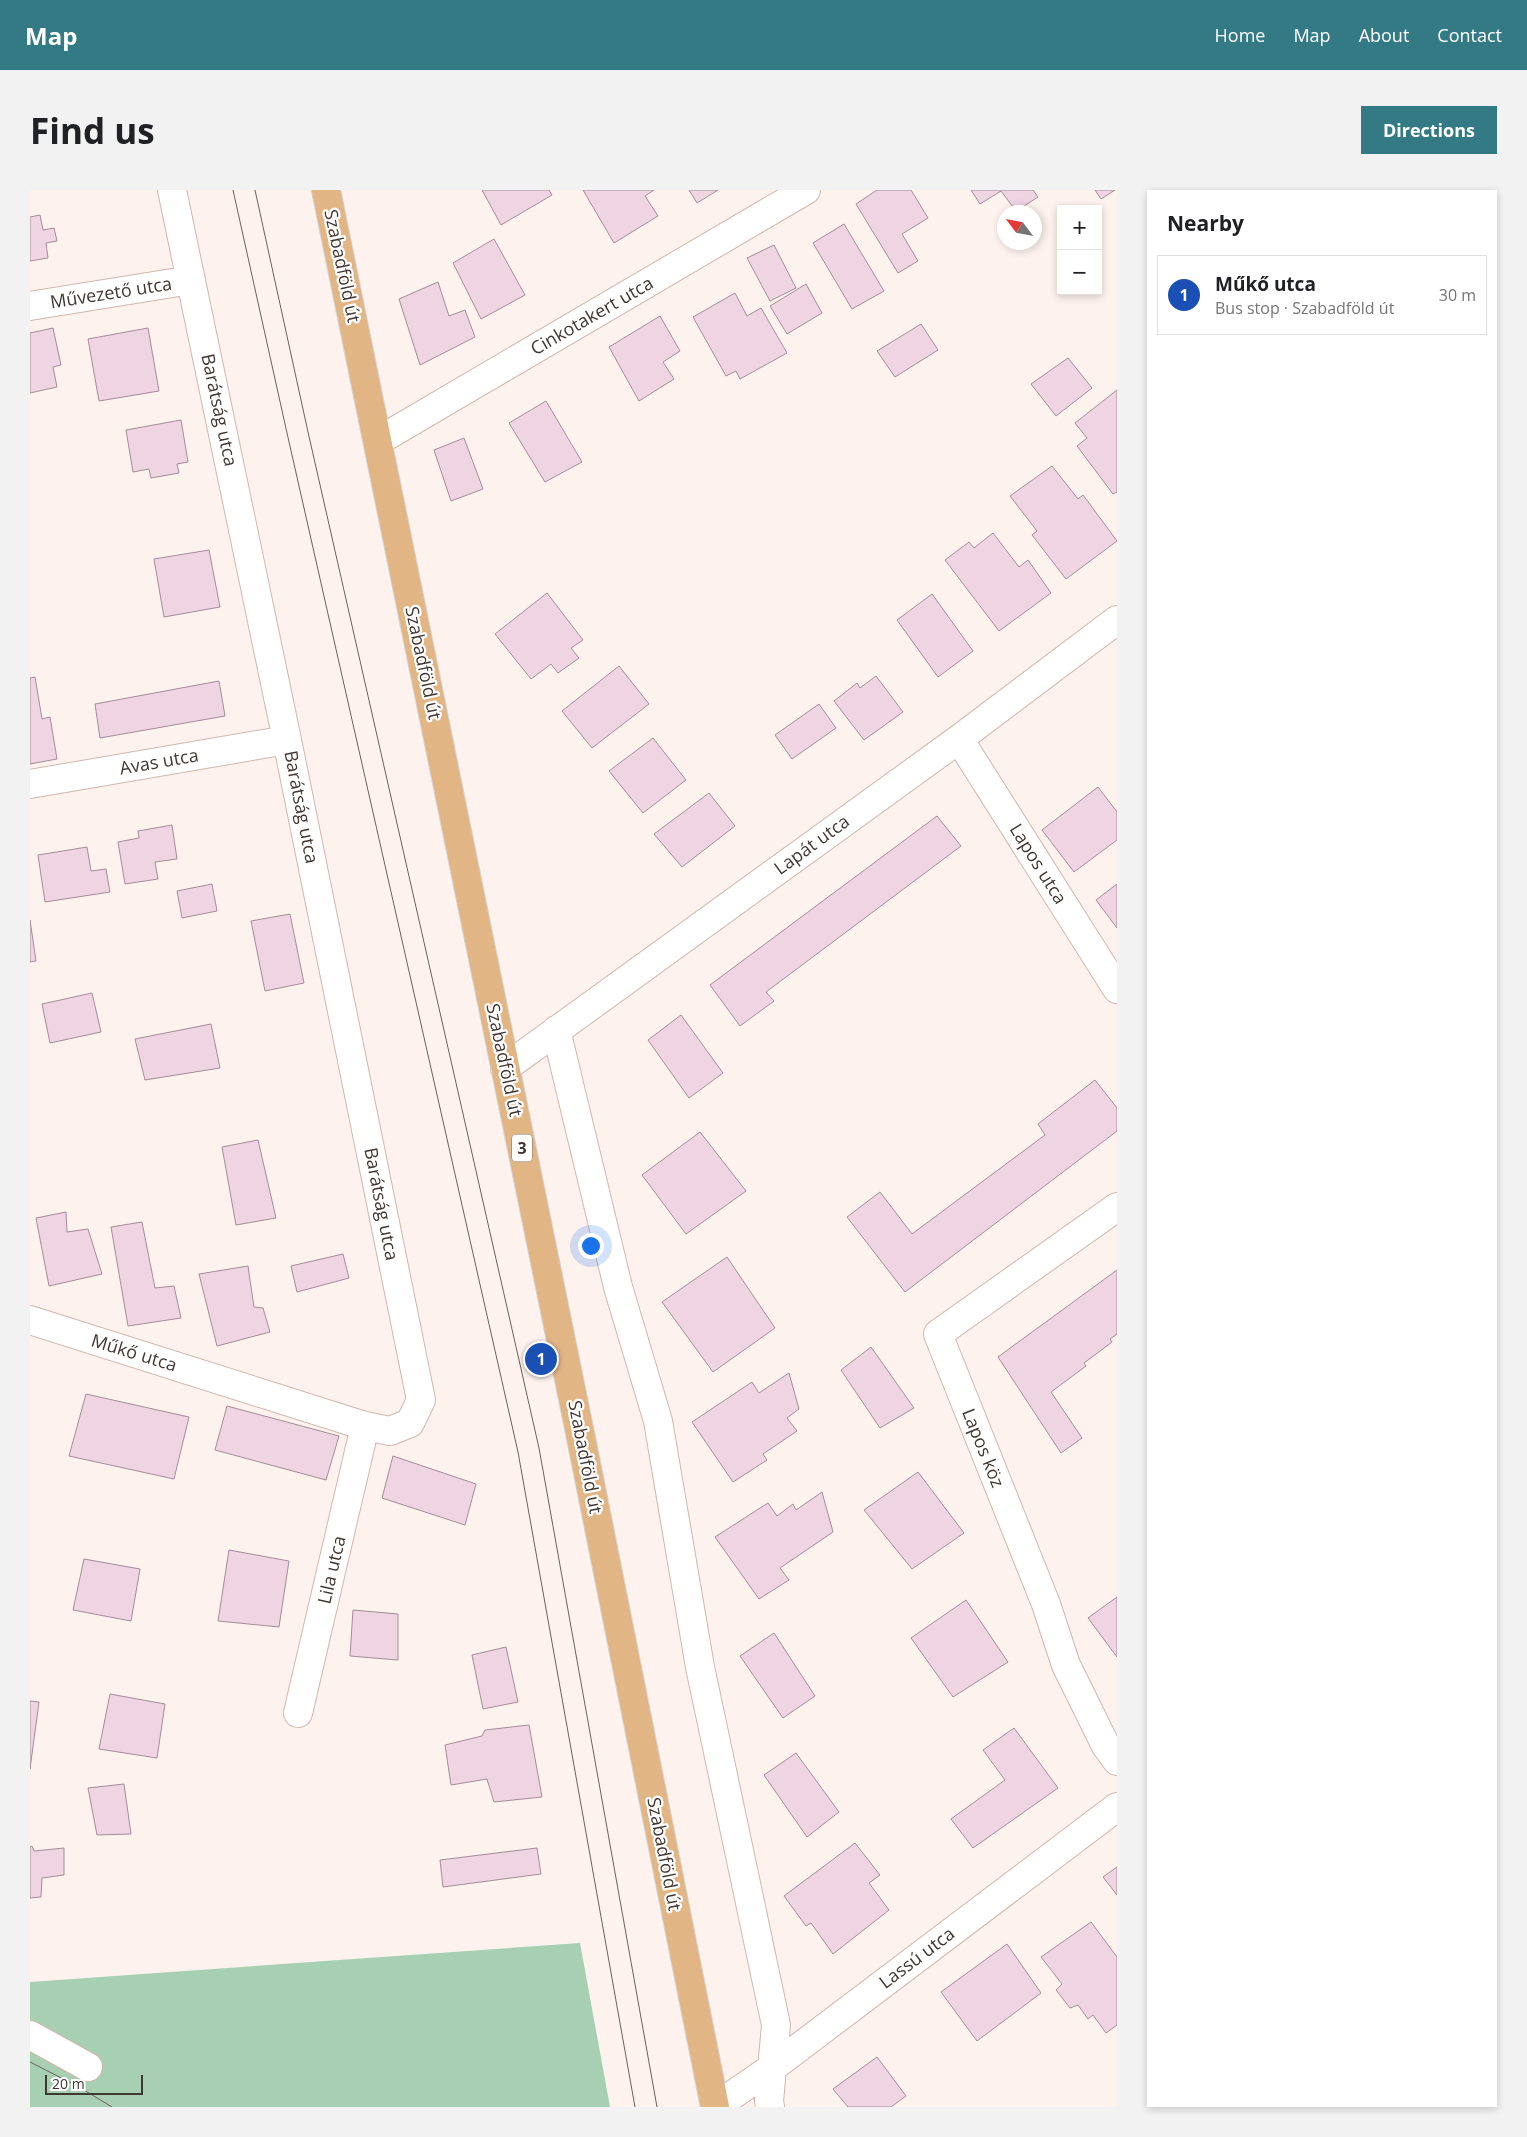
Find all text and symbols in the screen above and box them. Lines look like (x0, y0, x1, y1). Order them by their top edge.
text: Map (25, 19, 77, 52)
text: Home (1215, 23, 1265, 47)
text: Map (1293, 23, 1331, 47)
text: About (1359, 23, 1409, 47)
text: Contact (1437, 23, 1502, 47)
button: Directions (1361, 106, 1497, 154)
text: Find us (30, 107, 155, 154)
north arrow (997, 205, 1042, 250)
map controls (1057, 205, 1102, 295)
button: + (1057, 205, 1102, 250)
street label: Szabadföld út (319, 207, 367, 324)
text: Nearby (1167, 209, 1244, 237)
button: − (1057, 250, 1102, 295)
street label: Cinkotakert utca (526, 270, 657, 360)
street label: Művezető utca (48, 271, 173, 313)
text: Műkő utca (1215, 271, 1316, 297)
text: 1 (1179, 284, 1189, 306)
text: 30 m (1439, 284, 1476, 306)
text: Bus stop · Szabadföld út (1215, 297, 1394, 319)
street label: Barátság utca (196, 351, 244, 468)
street label: Szabadföld út (400, 604, 448, 721)
street label: Avas utca (117, 742, 200, 780)
street label: Barátság utca (279, 748, 325, 865)
street label: Lapát utca (769, 809, 854, 880)
street label: Lapos utca (1005, 819, 1073, 908)
street label: Szabadföld út (481, 1001, 529, 1118)
road number: 3 (512, 1134, 532, 1161)
street label: Barátság utca (359, 1145, 405, 1262)
your location (578, 1233, 604, 1259)
street label: Műkő utca (89, 1328, 180, 1376)
pin: 1 (525, 1340, 557, 1378)
street label: Szabadföld út (563, 1398, 609, 1516)
street label: Lapos köz (957, 1405, 1011, 1491)
street label: Lila utca (312, 1533, 351, 1606)
street label: Szabadföld út (642, 1795, 688, 1913)
street label: Lassú utca (874, 1921, 959, 1993)
scale bar (45, 2072, 142, 2095)
text: 20 m (52, 2074, 85, 2093)

